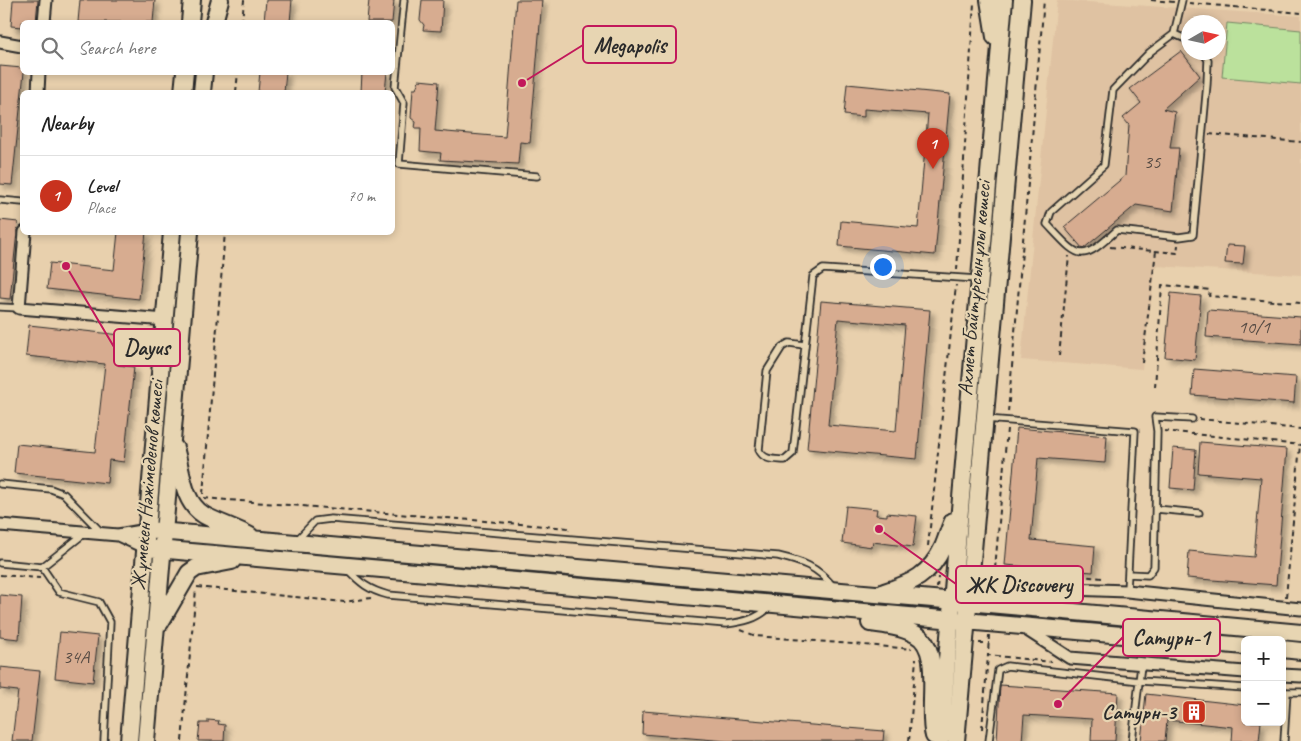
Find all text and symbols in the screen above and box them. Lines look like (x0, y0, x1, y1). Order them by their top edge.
north arrow (1181, 15, 1226, 60)
search box (20, 20, 395, 75)
callout: Megapolis (583, 26, 676, 63)
text: Megapolis (594, 32, 669, 60)
icon: search (38, 34, 66, 62)
text: Search here (78, 36, 155, 60)
text: Nearby (40, 110, 93, 136)
pin: 1 (917, 128, 949, 169)
house number: 35 (1143, 150, 1162, 174)
text: Level (87, 174, 117, 198)
street label: Ахмет Байтұрсынұлы көшесі (952, 176, 997, 397)
text: 1 (52, 186, 60, 206)
text: 70 m (348, 186, 375, 206)
text: Place (87, 198, 115, 218)
your location (870, 254, 896, 280)
house number: 10/1 (1238, 315, 1271, 339)
callout: Dayus (114, 329, 180, 366)
text: Dayus (124, 334, 172, 362)
street label: Жұмекен Нәжімеденов көшесі (125, 376, 169, 591)
callout: ЖК Discovery (956, 566, 1083, 603)
text: ЖК Discovery (966, 571, 1075, 599)
callout: Сатурн-1 (1123, 619, 1220, 656)
text: Сатурн-1 (1132, 624, 1212, 652)
map controls (1241, 636, 1286, 726)
button: + (1241, 636, 1286, 681)
house number: 34А (63, 645, 91, 669)
button: − (1241, 681, 1286, 726)
place label: Сатурн-3 (1102, 699, 1179, 726)
building icon: Сатурн-3 (1181, 699, 1207, 725)

